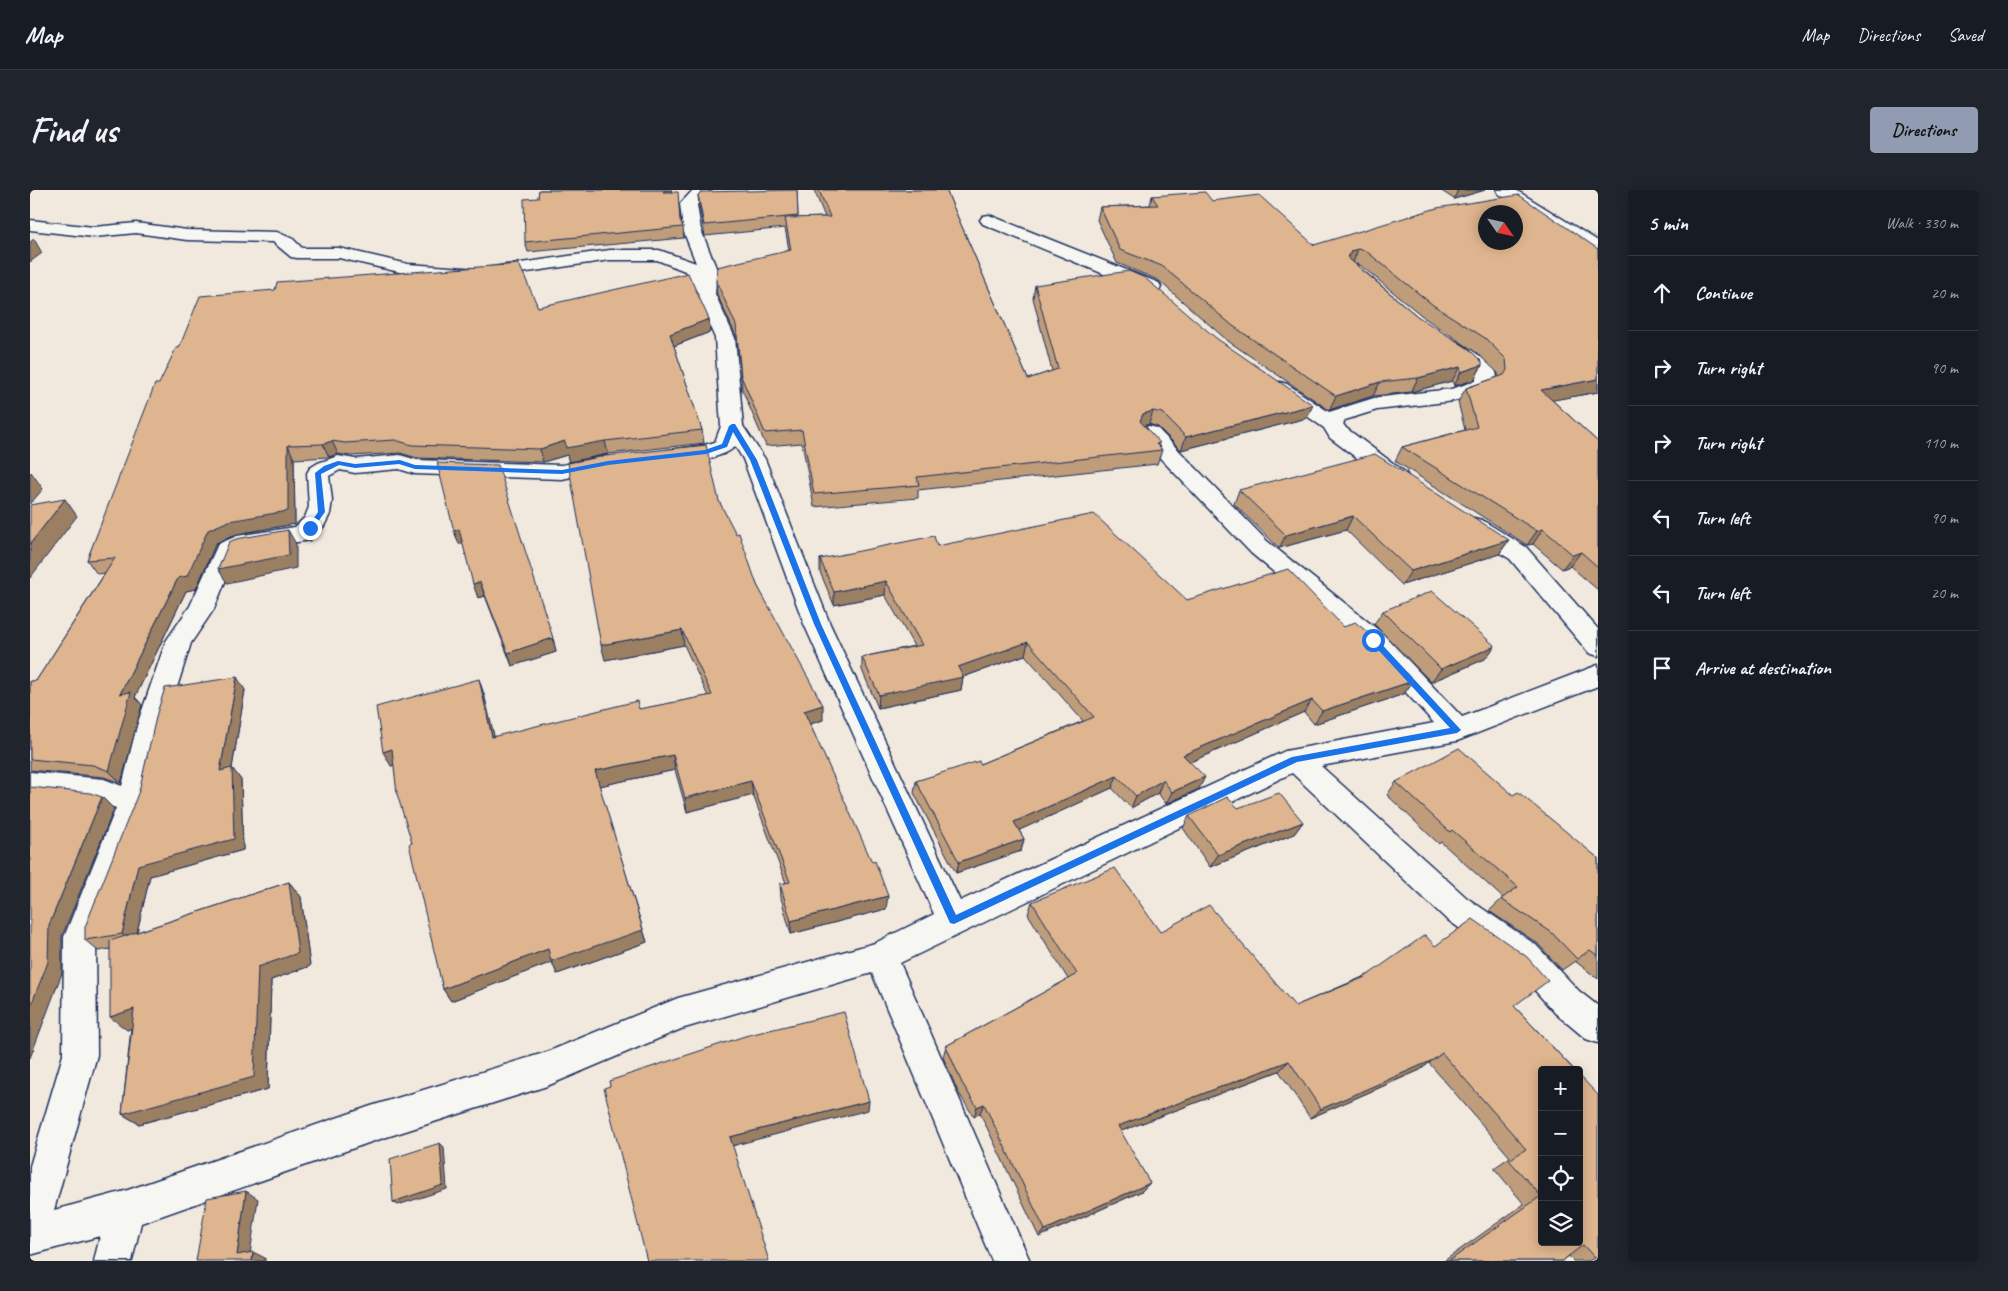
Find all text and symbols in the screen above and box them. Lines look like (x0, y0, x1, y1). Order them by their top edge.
text: Map (25, 20, 62, 50)
text: Map (1802, 24, 1829, 46)
text: Directions (1857, 24, 1920, 46)
text: Saved (1948, 24, 1983, 46)
button: Directions (1870, 107, 1978, 153)
text: Find us (30, 108, 117, 153)
north arrow (1478, 205, 1523, 250)
text: 5 min (1648, 210, 1688, 236)
text: Walk · 330 m (1886, 213, 1958, 233)
icon: ahead (1648, 279, 1676, 307)
text: Continue (1695, 281, 1752, 305)
text: 20 m (1931, 283, 1958, 303)
icon: right (1648, 354, 1676, 382)
text: Turn right (1695, 356, 1762, 380)
text: 90 m (1931, 358, 1958, 378)
icon: right (1648, 429, 1676, 457)
text: Turn right (1695, 431, 1762, 455)
text: 110 m (1924, 433, 1958, 453)
icon: left (1648, 504, 1676, 532)
text: Turn left (1695, 506, 1750, 530)
text: 90 m (1931, 508, 1958, 528)
route end (299, 517, 322, 540)
icon: left (1648, 579, 1676, 607)
text: Turn left (1695, 581, 1750, 605)
text: 20 m (1931, 583, 1958, 603)
route start (1362, 629, 1385, 652)
icon: arrive (1648, 654, 1676, 682)
text: Arrive at destination (1695, 656, 1831, 680)
map controls (1538, 1066, 1583, 1246)
button: + (1538, 1066, 1583, 1111)
button: − (1538, 1111, 1583, 1156)
button: locate (1538, 1156, 1583, 1201)
button: layers (1538, 1201, 1583, 1246)

